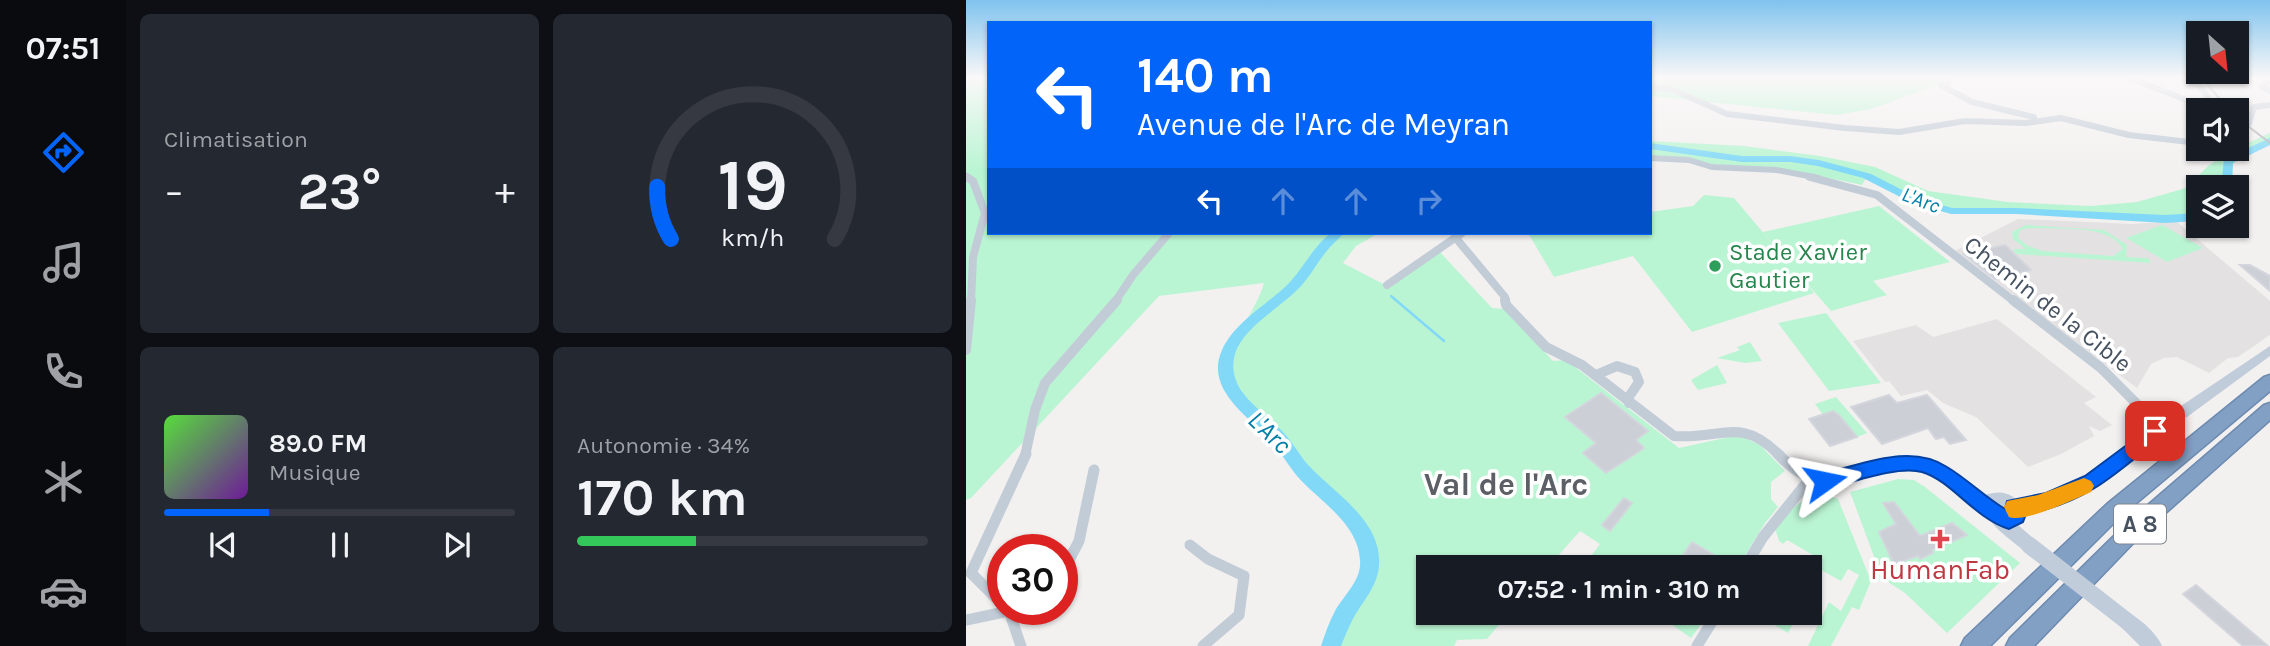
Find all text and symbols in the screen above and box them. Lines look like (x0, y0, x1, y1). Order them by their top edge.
north arrow (2186, 21, 2249, 84)
map controls (2186, 21, 2249, 238)
text: 07:51 (26, 30, 100, 67)
text: 140 m (1137, 47, 1274, 104)
icon: left (1022, 49, 1113, 140)
button: sound (2186, 98, 2249, 161)
text: Avenue de l'Arc de Meyran (1137, 106, 1510, 143)
text: Climatisation (164, 126, 308, 153)
icon: directions (39, 128, 88, 177)
text: 19 (717, 143, 788, 228)
text: 23° (297, 161, 382, 222)
text: − (164, 169, 184, 214)
text: + (495, 169, 515, 214)
button: layers (2186, 175, 2249, 238)
icon: left (1191, 182, 1229, 220)
icon: ahead (1264, 182, 1302, 220)
icon: ahead (1337, 182, 1375, 220)
icon: right (1410, 182, 1448, 220)
water label: L'Arc (1898, 182, 1944, 218)
text: km/h (721, 223, 784, 252)
street label: Chemin de la Cible (1959, 230, 2137, 378)
icon: music (39, 238, 88, 287)
place label: Stade Xavier Gautier (1729, 238, 1867, 294)
marker: Stade Xavier Gautier (1707, 258, 1723, 274)
icon: phone (39, 347, 88, 396)
pin (2125, 401, 2185, 461)
water label: L'Arc (1241, 404, 1298, 460)
icon: arrive (2136, 412, 2174, 450)
text: 89.0 FM (269, 428, 367, 459)
text: Autonomie · 34% (577, 432, 750, 459)
position arrow (1788, 444, 1862, 518)
icon: climate (39, 457, 88, 506)
text: Musique (269, 459, 361, 486)
district label: Val de l'Arc (1424, 466, 1588, 503)
text: 170 km (577, 467, 748, 528)
road number: A 8 (2114, 504, 2166, 544)
icon: previous (204, 526, 242, 564)
icon: pause (321, 526, 359, 564)
icon: next (438, 526, 476, 564)
marker: HumanFab (1930, 529, 1950, 549)
speed limit sign: 30 (987, 534, 1078, 625)
place label: HumanFab (1870, 553, 2010, 586)
icon: car (39, 567, 88, 616)
text: 07:52 · 1 min · 310 m (1497, 574, 1741, 605)

